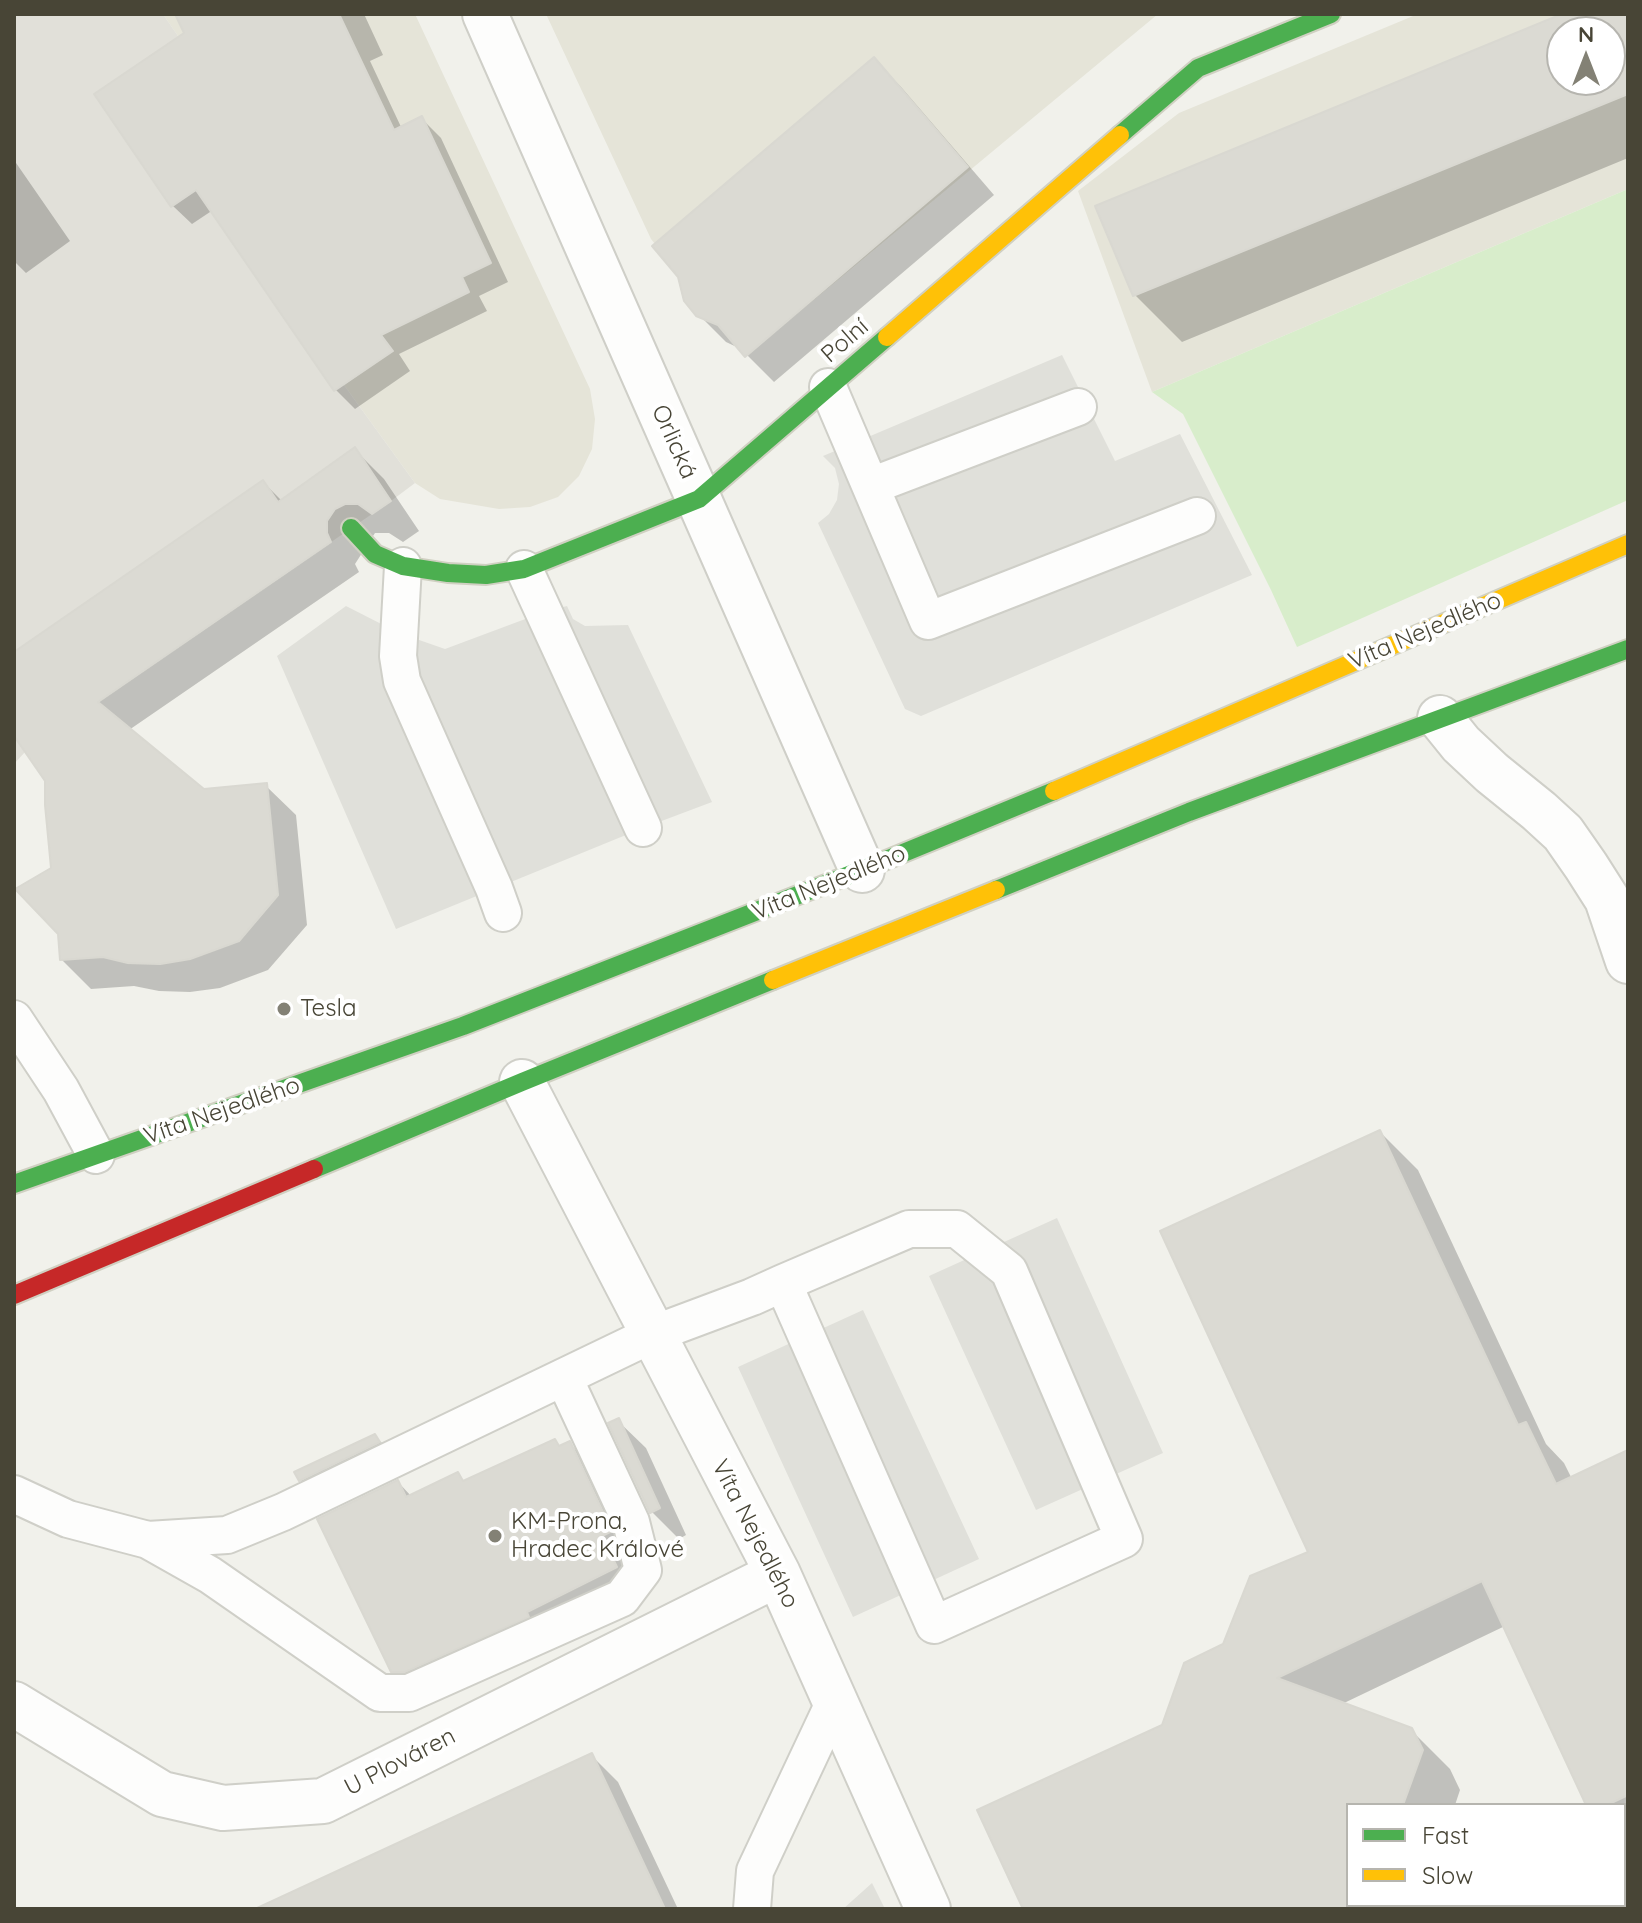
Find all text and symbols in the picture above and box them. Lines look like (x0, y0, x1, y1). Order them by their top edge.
north arrow (1546, 16, 1626, 96)
text: N (1578, 20, 1594, 48)
street label: Polní (816, 313, 874, 369)
street label: Orlická (645, 401, 703, 483)
street label: Víta Nejedlého (1344, 586, 1506, 676)
street label: Víta Nejedlého (748, 839, 910, 927)
place label: Tesla (300, 995, 356, 1023)
marker: Tesla (275, 1000, 293, 1018)
street label: Víta Nejedlého (140, 1071, 304, 1151)
street label: Víta Nejedlého (705, 1455, 805, 1613)
place label: KM-Prona, Hradec Králové (511, 1508, 684, 1564)
marker: KM-Prona, Hradec Králové (486, 1527, 504, 1545)
street label: U Plováren (340, 1722, 460, 1802)
legend (1346, 1803, 1626, 1907)
text: Fast (1422, 1820, 1469, 1850)
text: Slow (1422, 1860, 1473, 1890)

